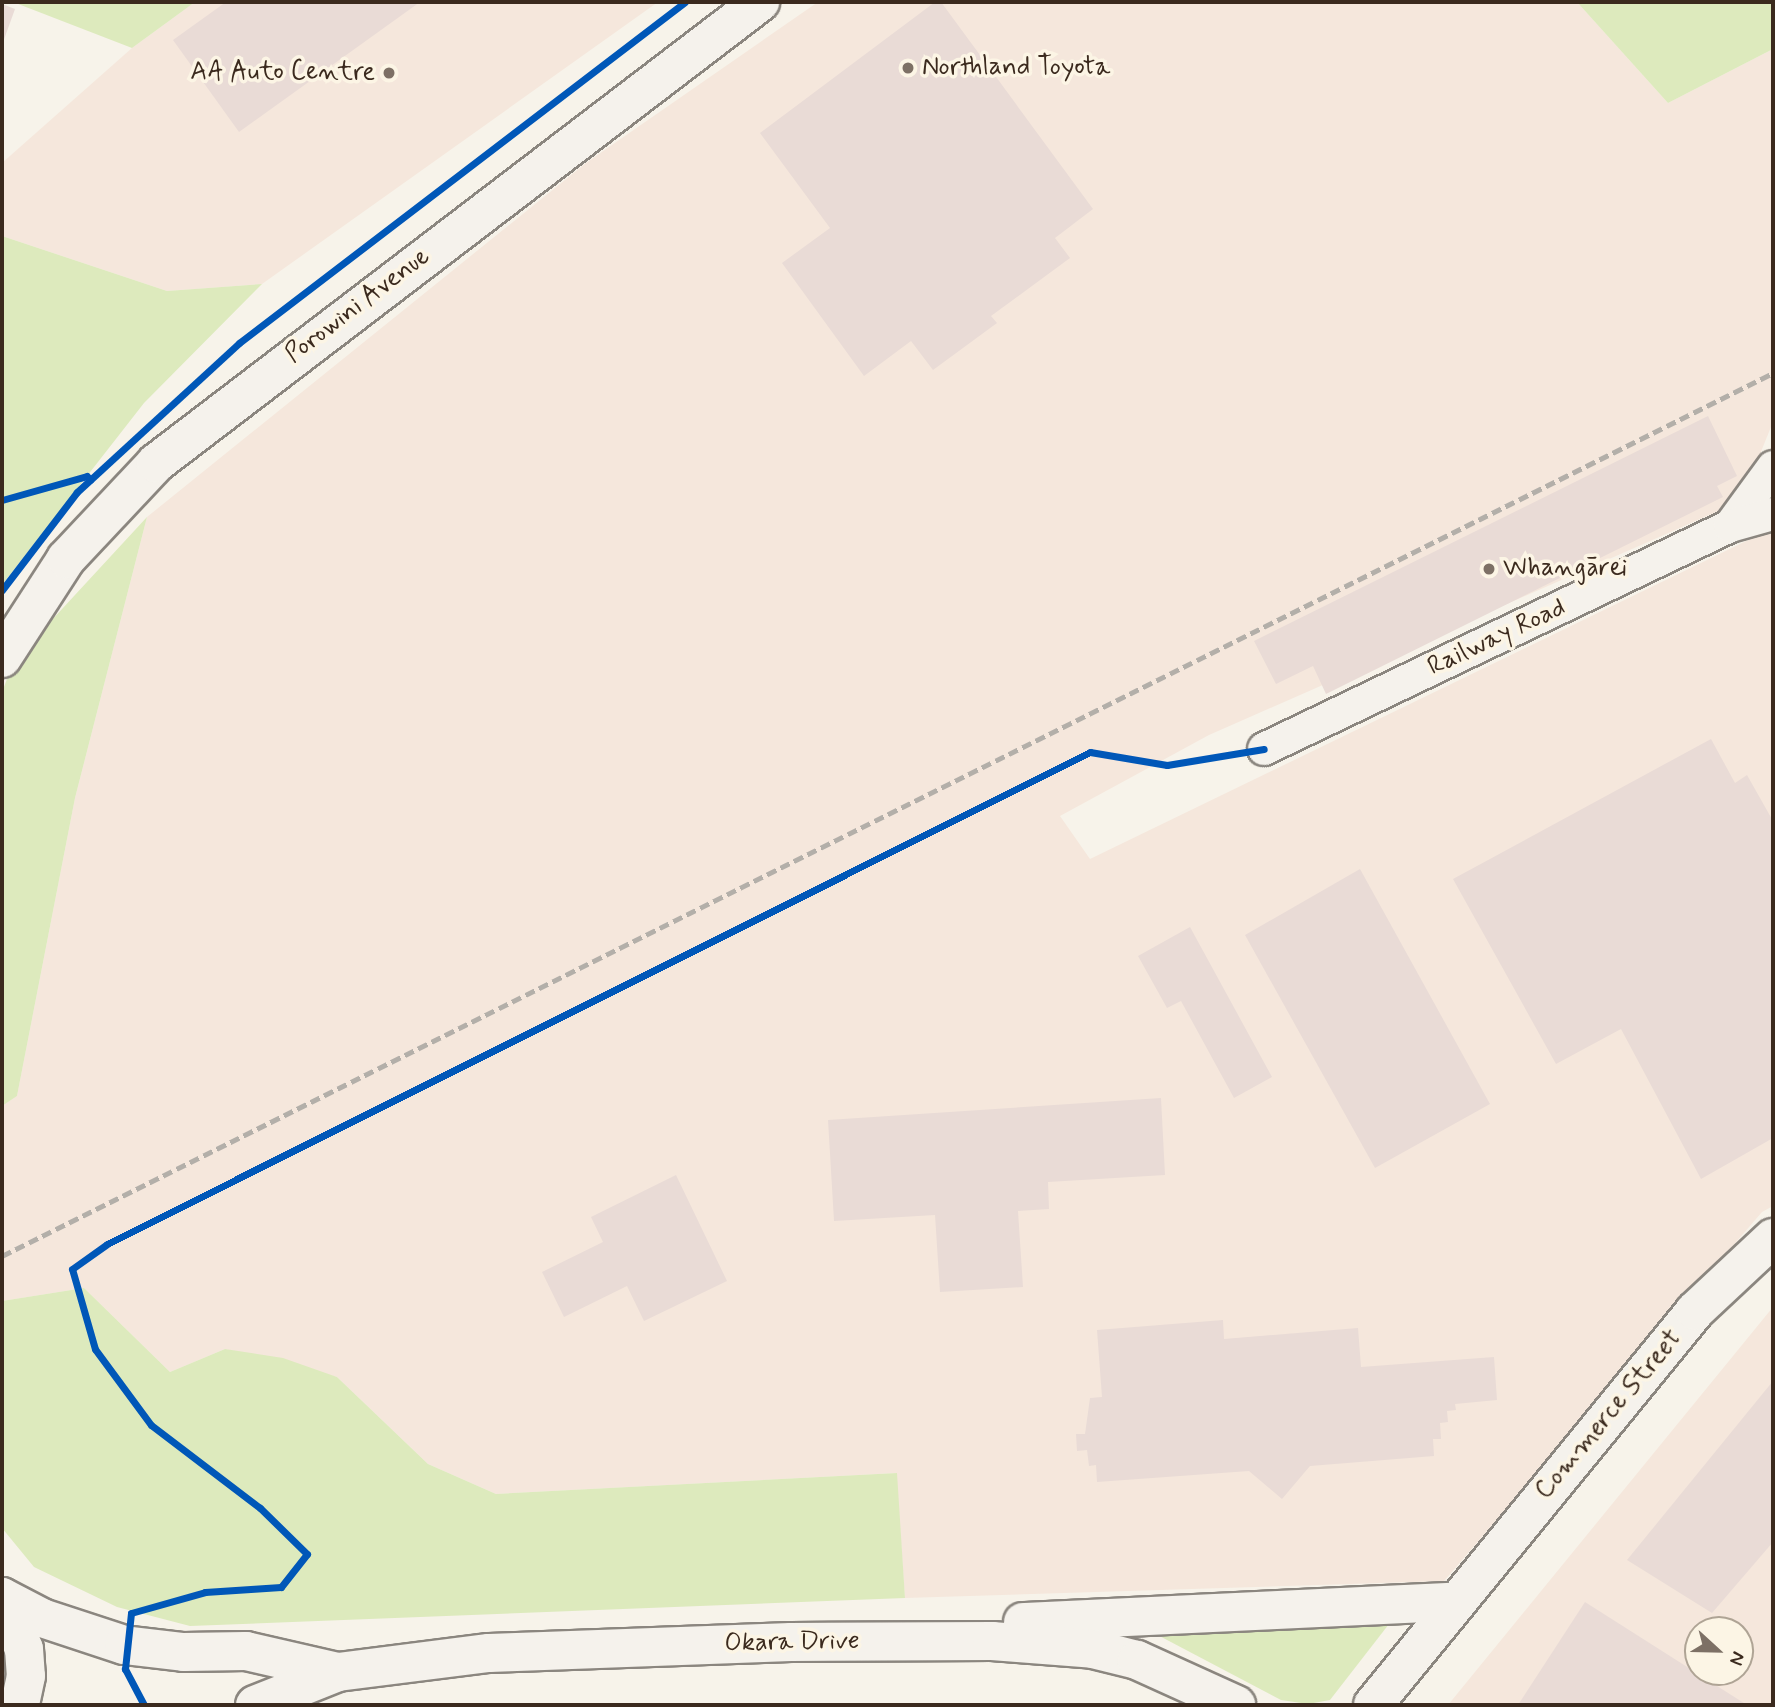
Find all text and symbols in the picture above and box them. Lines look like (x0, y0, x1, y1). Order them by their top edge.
place label: Northland Toyota (922, 52, 1110, 84)
place label: AA Auto Centre (197, 57, 375, 89)
marker: Northland Toyota (900, 60, 916, 76)
marker: AA Auto Centre (381, 65, 397, 81)
street label: Porowini Avenue (278, 240, 438, 372)
place label: Whangārei (1503, 553, 1627, 585)
marker: Whangārei (1481, 561, 1497, 577)
street label: Railway Road (1423, 592, 1571, 684)
street label: Commerce Street (1529, 1324, 1689, 1506)
north arrow (1684, 1616, 1754, 1686)
street label: Okara Drive (725, 1626, 859, 1660)
text: N (1723, 1648, 1751, 1669)

